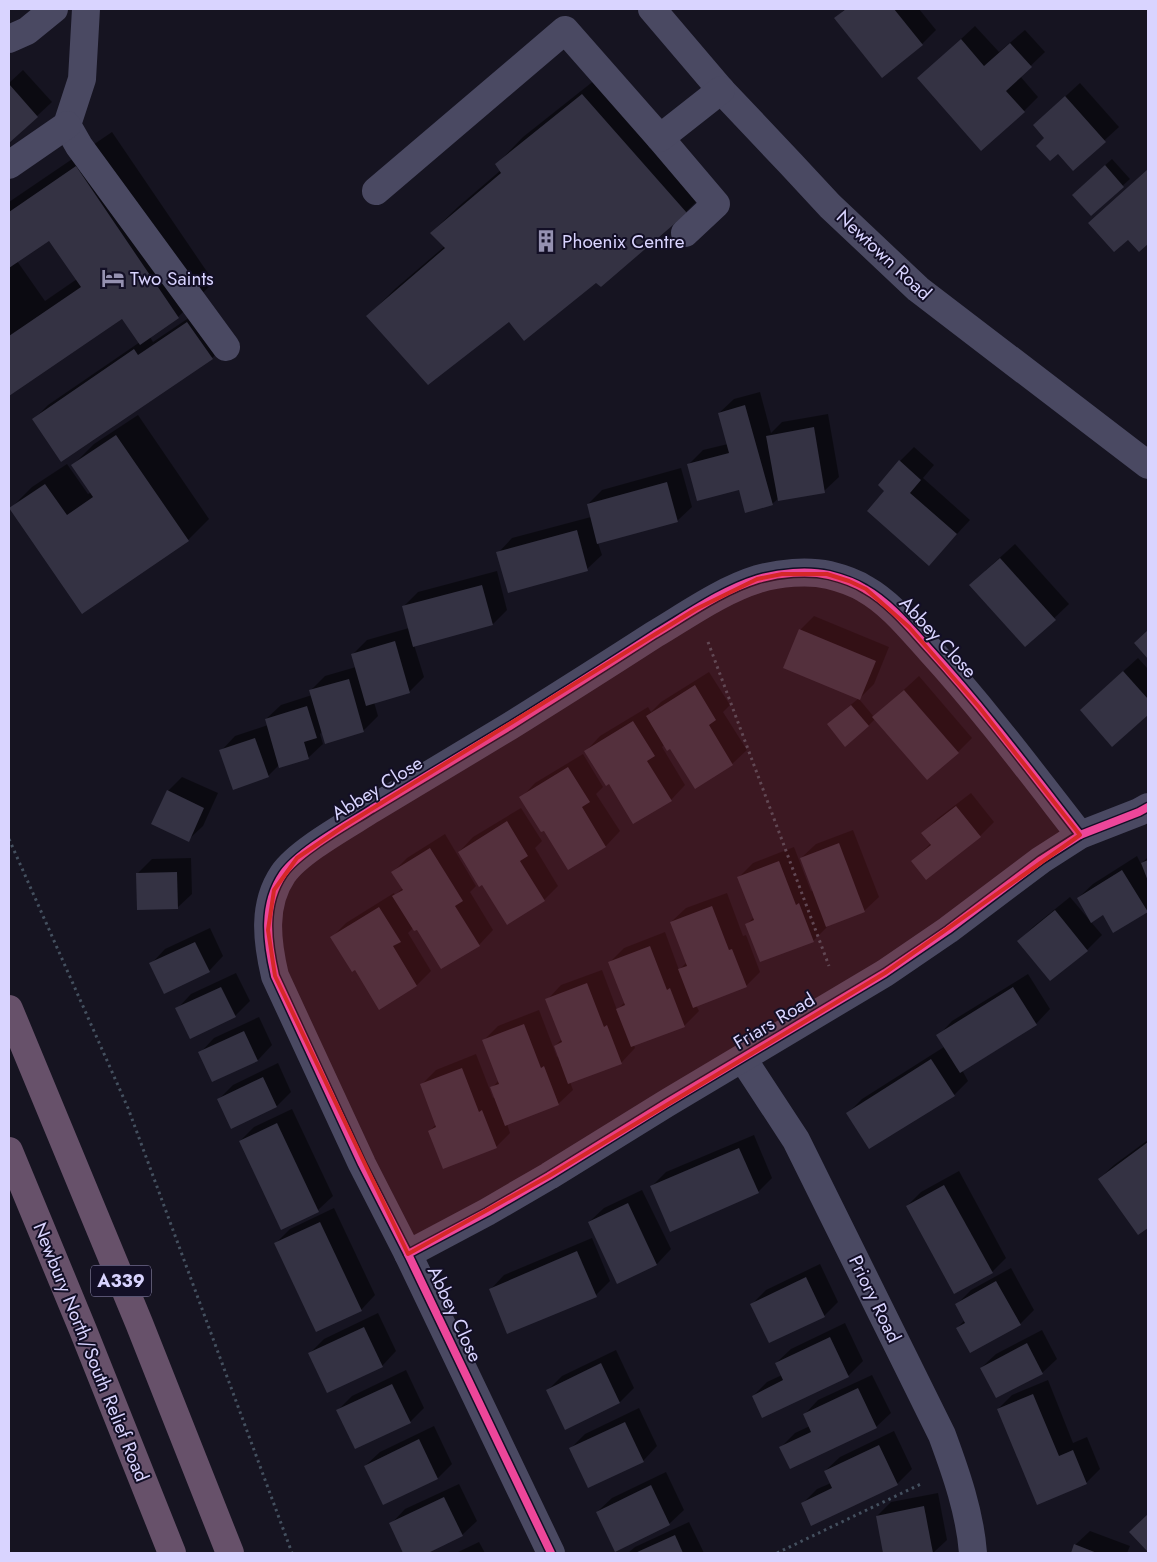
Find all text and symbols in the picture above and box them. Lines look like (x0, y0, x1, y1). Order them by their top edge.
street label: Newtown Road (830, 204, 938, 306)
building icon: Phoenix Centre (533, 228, 559, 254)
place label: Phoenix Centre (562, 228, 685, 255)
hotel icon: Two Saints (100, 265, 126, 291)
place label: Two Saints (130, 265, 214, 292)
street label: Abbey Close (893, 590, 983, 684)
street label: Abbey Close (326, 749, 428, 827)
street label: Friars Road (728, 986, 820, 1056)
street label: Newbury North/South Relief Road (26, 1218, 156, 1486)
street label: Priory Road (842, 1251, 908, 1347)
street label: Abbey Close (421, 1262, 489, 1367)
road number: A339 (91, 1266, 151, 1296)

